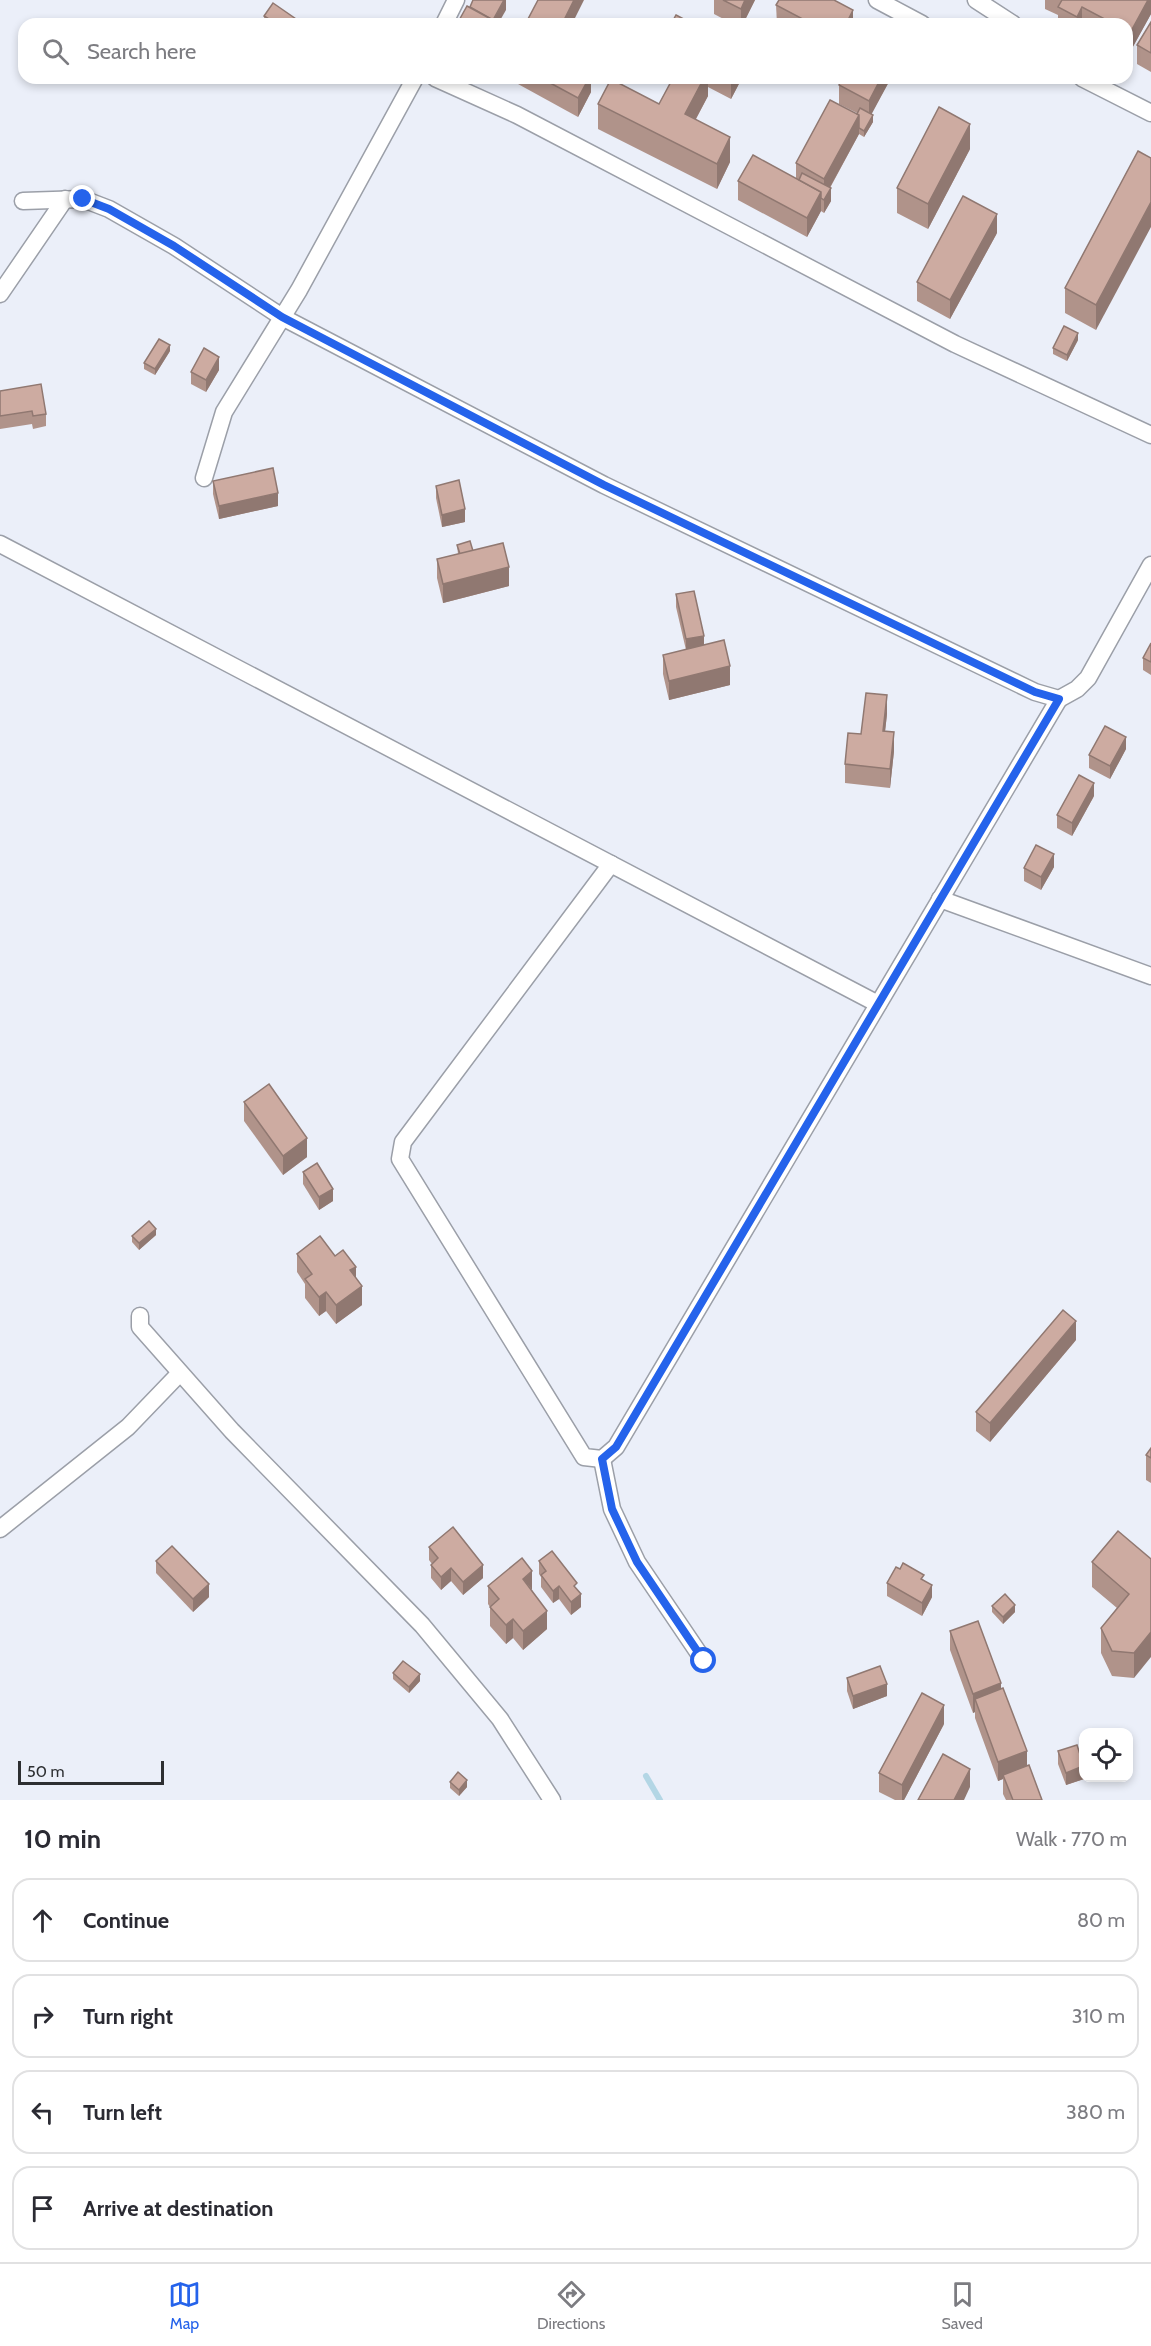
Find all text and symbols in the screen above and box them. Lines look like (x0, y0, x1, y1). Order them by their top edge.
search box (18, 18, 1133, 84)
icon: search (39, 35, 72, 68)
text: Search here (87, 38, 196, 65)
route end (69, 185, 95, 211)
route start (690, 1647, 716, 1673)
map controls (1079, 1728, 1133, 1782)
button: locate (1079, 1728, 1133, 1782)
scale bar (18, 1758, 164, 1786)
text: 50 m (27, 1762, 64, 1781)
text: 10 min (24, 1823, 101, 1855)
text: Walk · 770 m (1016, 1827, 1127, 1851)
icon: ahead (26, 1904, 59, 1937)
text: Continue (83, 1907, 169, 1934)
text: 80 m (1077, 1908, 1125, 1932)
icon: right (26, 2000, 59, 2033)
text: Turn right (83, 2003, 173, 2030)
text: 310 m (1072, 2004, 1125, 2028)
icon: left (26, 2096, 59, 2129)
text: Turn left (83, 2099, 162, 2126)
text: 380 m (1066, 2100, 1125, 2124)
icon: arrive (26, 2192, 59, 2225)
text: Arrive at destination (83, 2195, 273, 2222)
tab: Map (168, 2278, 201, 2333)
tab: Directions (537, 2278, 605, 2333)
tab: Saved (941, 2278, 983, 2333)

